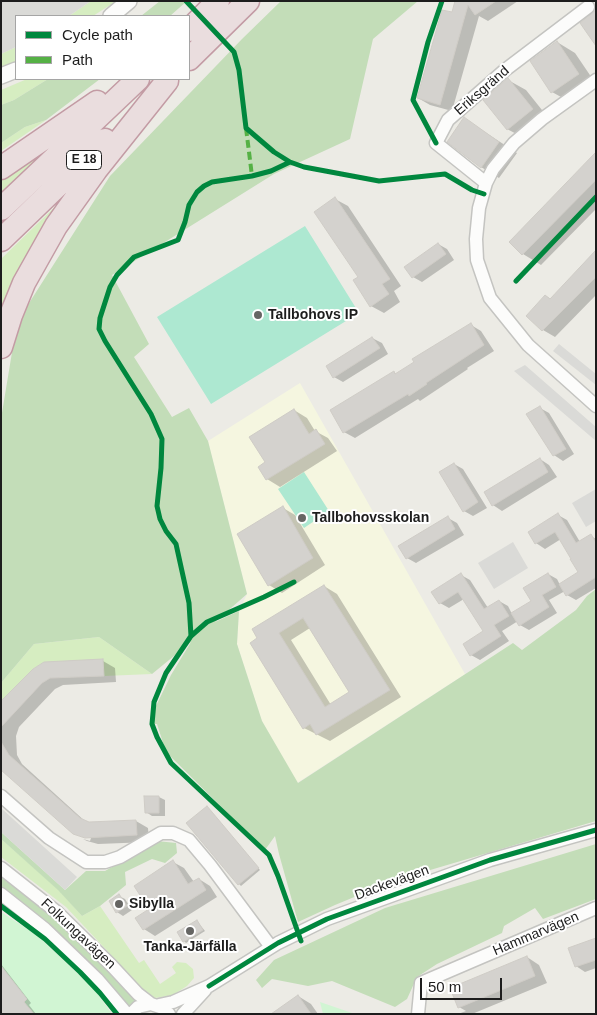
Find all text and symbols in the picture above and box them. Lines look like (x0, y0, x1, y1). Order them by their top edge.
legend (15, 15, 190, 80)
text: Cycle path (62, 26, 133, 43)
text: Path (62, 51, 93, 68)
street label: Eriksgränd (451, 63, 513, 119)
road number: E 18 (66, 150, 102, 170)
place label: Tallbohovs IP (268, 307, 358, 323)
marker: Tallbohovs IP (252, 309, 264, 321)
place label: Tallbohovsskolan (312, 510, 429, 526)
marker: Tallbohovsskolan (296, 512, 308, 524)
street label: Dackevägen (353, 862, 431, 904)
street label: Folkungavägen (37, 895, 119, 973)
place label: Sibylla (129, 896, 174, 912)
marker: Sibylla (113, 898, 125, 910)
street label: Hammarvägen (490, 908, 582, 960)
marker: Tanka-Järfälla (184, 925, 196, 937)
place label: Tanka-Järfälla (143, 939, 237, 955)
scale bar (422, 968, 504, 1000)
text: 50 m (428, 978, 461, 995)

